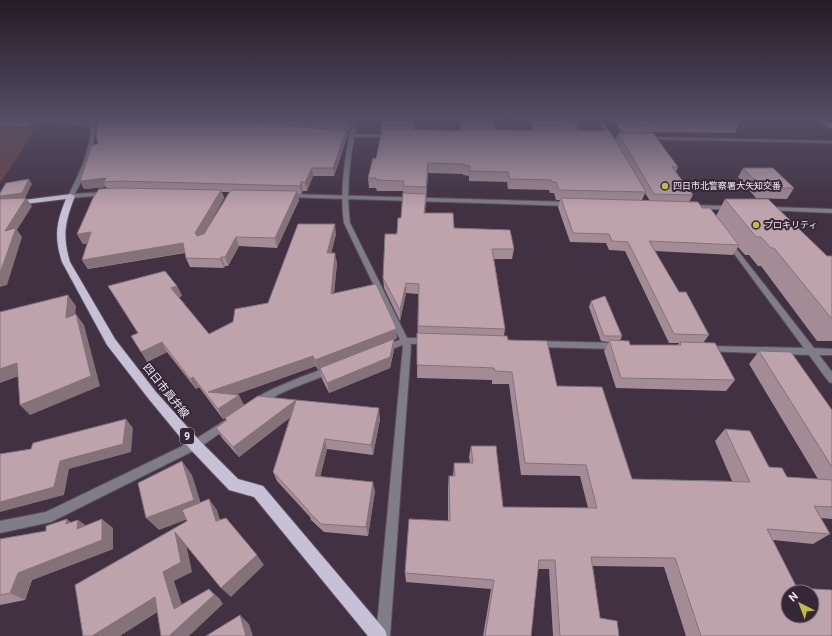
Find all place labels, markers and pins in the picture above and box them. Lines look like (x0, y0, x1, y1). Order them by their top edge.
marker: 四日市北警察署大矢知交番 (660, 181, 670, 191)
place label: 四日市北警察署大矢知交番 (673, 181, 781, 191)
marker: プロキリティ (751, 220, 761, 230)
place label: プロキリティ (764, 220, 817, 230)

